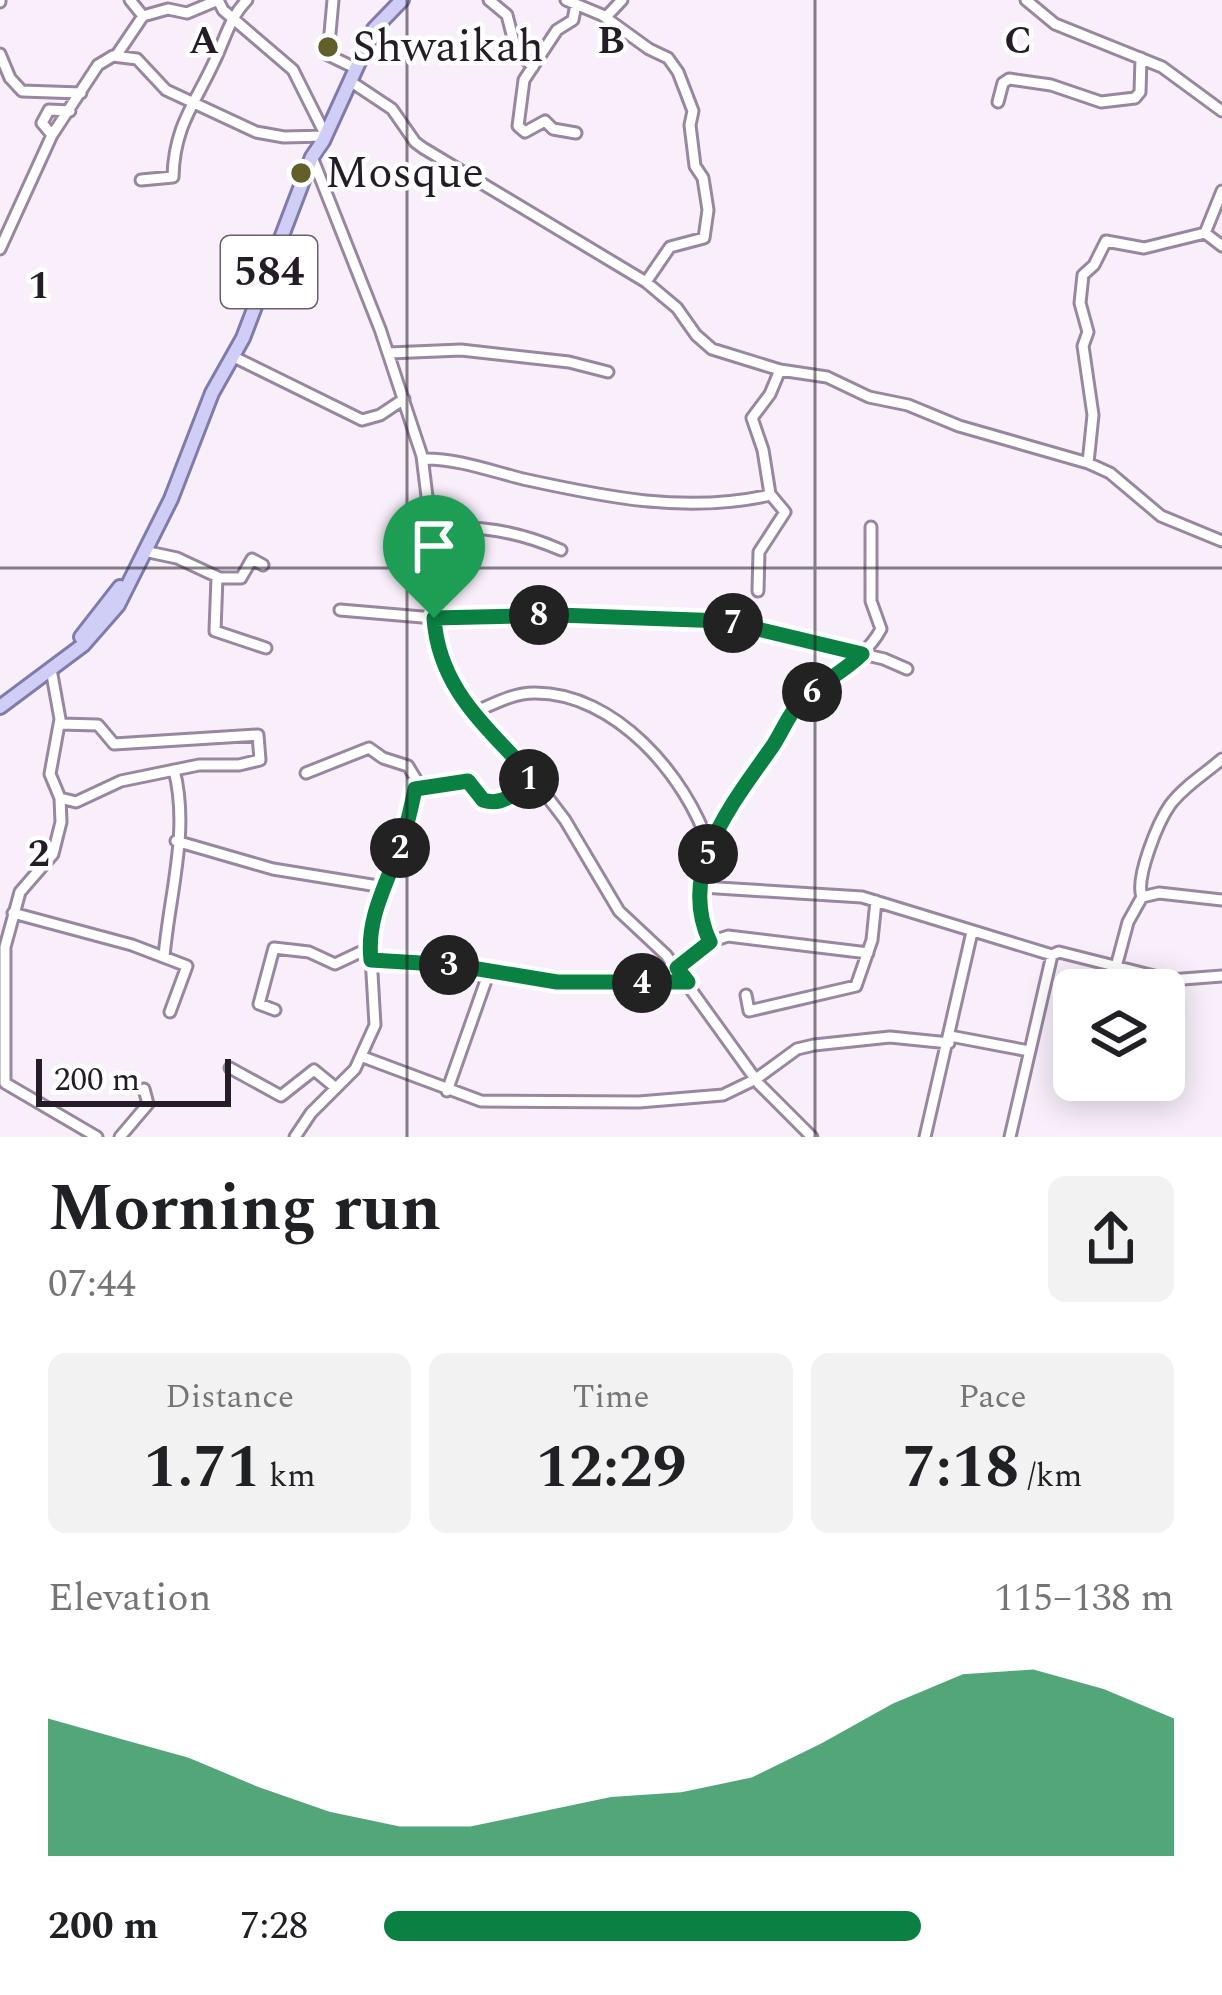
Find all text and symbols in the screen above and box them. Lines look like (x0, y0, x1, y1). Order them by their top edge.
text: A (189, 12, 219, 71)
text: B (597, 12, 625, 71)
text: C (1004, 12, 1032, 71)
place label: Shwaikah (352, 13, 544, 82)
marker: Shwaikah (315, 34, 341, 60)
place label: Mosque (325, 139, 484, 208)
marker: Mosque (288, 160, 314, 186)
road number: 584 (221, 236, 317, 308)
text: 1 (28, 257, 50, 316)
pin (383, 495, 485, 618)
icon: arrive (401, 513, 467, 579)
pin: 8 (509, 585, 569, 645)
text: 8 (530, 590, 548, 640)
pin: 7 (703, 593, 763, 653)
text: 7 (724, 598, 742, 648)
pin: 6 (782, 662, 842, 722)
text: 6 (803, 667, 821, 717)
pin: 1 (499, 749, 559, 809)
text: 1 (520, 754, 538, 804)
pin: 2 (370, 818, 430, 878)
text: 2 (391, 823, 409, 873)
pin: 5 (678, 824, 738, 884)
text: 2 (28, 825, 50, 884)
text: 5 (699, 829, 717, 879)
pin: 3 (419, 935, 479, 995)
text: 3 (440, 940, 458, 990)
pin: 4 (612, 953, 672, 1013)
text: 4 (633, 958, 651, 1008)
map controls (1053, 969, 1185, 1101)
button: layers (1053, 969, 1185, 1101)
scale bar (36, 1053, 231, 1106)
text: 200 m (54, 1055, 140, 1105)
text: Morning run (48, 1159, 441, 1260)
button: share (1048, 1176, 1174, 1302)
text: 07:44 (48, 1255, 136, 1314)
text: Distance (165, 1372, 294, 1422)
text: Time (573, 1372, 649, 1422)
text: Pace (958, 1372, 1026, 1422)
text: 1.71 (144, 1422, 261, 1514)
text: 12:29 (536, 1422, 686, 1514)
text: 7:18 (902, 1422, 1019, 1514)
text: km (261, 1451, 316, 1501)
text: /km (1019, 1451, 1083, 1501)
text: Elevation (48, 1569, 211, 1628)
text: 115–138 m (994, 1569, 1174, 1628)
text: 200 m (48, 1897, 159, 1956)
text: 7:28 (240, 1897, 308, 1956)

